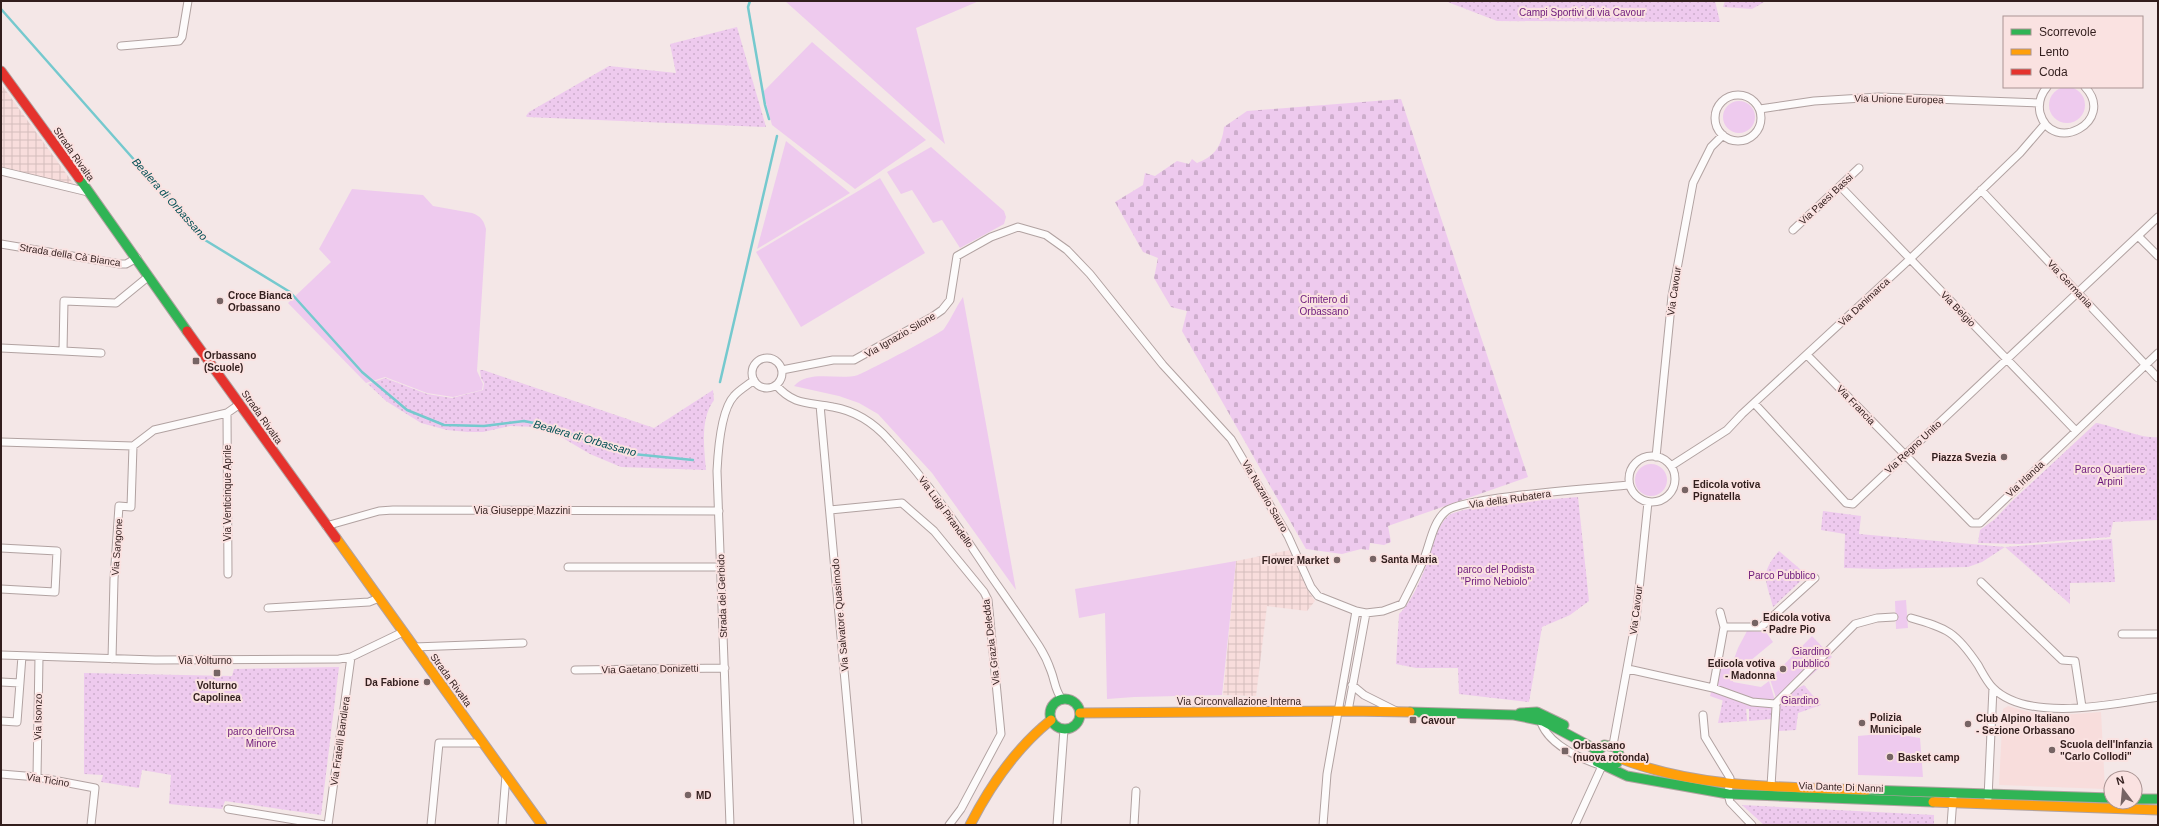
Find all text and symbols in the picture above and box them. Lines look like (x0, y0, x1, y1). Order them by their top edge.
park label: Campi Sportivi di via Cavour (1519, 7, 1646, 18)
legend (2003, 16, 2143, 88)
text: Scorrevole (2039, 25, 2097, 39)
text: Lento (2039, 45, 2069, 59)
text: Coda (2039, 65, 2068, 79)
street label: Via Unione Europea (1854, 93, 1944, 105)
street label: Strada Rivalta (51, 125, 97, 183)
water label: Bealera di Orbassano (130, 155, 210, 243)
street label: Via Paesi Bassi (1797, 171, 1855, 227)
street label: Strada della Cà Bianca (19, 242, 122, 269)
street label: Via Germania (2045, 258, 2095, 310)
street label: Via Cavour (1665, 265, 1683, 316)
street label: Via Danimarca (1836, 275, 1892, 328)
street label: Via Belgio (1938, 289, 1978, 329)
place label: Croce Bianca Orbassano (228, 290, 292, 313)
park label: Cimitero di Orbassano (1300, 294, 1349, 317)
marker: Croce Bianca Orbassano (215, 296, 225, 306)
street label: Via Ignazio Silone (863, 310, 938, 360)
place label: Orbassano (Scuole) (204, 350, 256, 373)
marker: Orbassano (Scuole) (191, 356, 201, 366)
street label: Via Francia (1835, 383, 1878, 427)
street label: Strada Rivalta (239, 388, 285, 446)
water label: Bealera di Orbassano (532, 418, 638, 458)
street label: Via Regno Unito (1883, 418, 1944, 476)
street label: Via Venticinque Aprile (222, 444, 233, 541)
place label: Piazza Svezia (1932, 452, 1996, 463)
marker: Piazza Svezia (1999, 452, 2009, 462)
street label: Via Nazario Sauro (1240, 458, 1290, 534)
street label: Via Irlanda (2004, 458, 2046, 499)
park label: Parco Quartiere Arpini (2075, 464, 2146, 487)
street label: Via Luigi Pirandello (916, 474, 976, 550)
place label: Edicola votiva Pignatella (1693, 479, 1761, 502)
marker: Edicola votiva Pignatella (1680, 485, 1690, 495)
street label: Via della Rubatera (1469, 488, 1552, 510)
street label: Via Giuseppe Mazzini (474, 505, 570, 516)
street label: Via Sangone (110, 518, 125, 576)
street label: Strada del Gerbido (715, 553, 729, 638)
marker: Santa Maria (1368, 554, 1378, 564)
place label: Santa Maria (1381, 554, 1438, 565)
place label: Flower Market (1262, 555, 1330, 566)
marker: Flower Market (1332, 555, 1342, 565)
street label: Via Salvatore Quasimodo (830, 558, 850, 672)
park label: parco del Podista "Primo Nebiolo" (1457, 564, 1535, 587)
park label: Parco Pubblico (1748, 570, 1816, 581)
street label: Via Cavour (1628, 584, 1645, 635)
street label: Via Grazia Deledda (980, 598, 1002, 686)
place label: Edicola votiva - Padre Pio (1763, 612, 1831, 635)
marker: Edicola votiva - Padre Pio (1750, 618, 1760, 628)
park label: Giardino pubblico (1792, 646, 1830, 669)
street label: Strada Rivalta (428, 651, 474, 709)
street label: Via Volturno (178, 655, 232, 666)
place label: Edicola votiva - Madonna (1708, 658, 1775, 681)
street label: Via Gaetano Donizetti (601, 663, 699, 675)
marker: Edicola votiva - Madonna (1778, 664, 1788, 674)
marker: Volturno Capolinea (212, 668, 222, 678)
place label: Da Fabione (365, 677, 419, 688)
marker: Da Fabione (422, 677, 432, 687)
place label: Volturno Capolinea (193, 680, 241, 703)
street label: Via Isonzo (32, 693, 44, 740)
street label: Via Fratelli Bandiera (328, 695, 352, 786)
park label: Giardino (1781, 695, 1819, 706)
street label: Via Circonvallazione Interna (1177, 696, 1302, 707)
place label: Polizia Municipale (1870, 712, 1922, 735)
place label: Club Alpino Italiano - Sezione Orbassano (1976, 713, 2075, 736)
marker: Cavour (1408, 715, 1418, 725)
place label: Cavour (1421, 715, 1456, 726)
marker: Polizia Municipale (1857, 718, 1867, 728)
marker: Club Alpino Italiano - Sezione Orbassano (1963, 719, 1973, 729)
park label: parco dell'Orsa Minore (228, 726, 295, 749)
place label: Scuola dell'Infanzia "Carlo Collodi" (2060, 739, 2153, 762)
place label: Orbassano (nuova rotonda) (1573, 740, 1649, 763)
marker: Scuola dell'Infanzia "Carlo Collodi" (2047, 745, 2057, 755)
marker: Orbassano (nuova rotonda) (1560, 746, 1570, 756)
marker: Basket camp (1885, 752, 1895, 762)
place label: Basket camp (1898, 752, 1960, 763)
north arrow (2103, 770, 2143, 810)
street label: Via Ticino (26, 771, 71, 789)
text: N (2115, 774, 2126, 787)
street label: Via Dante Di Nanni (1798, 780, 1884, 794)
marker: MD (683, 790, 693, 800)
place label: MD (696, 790, 712, 801)

